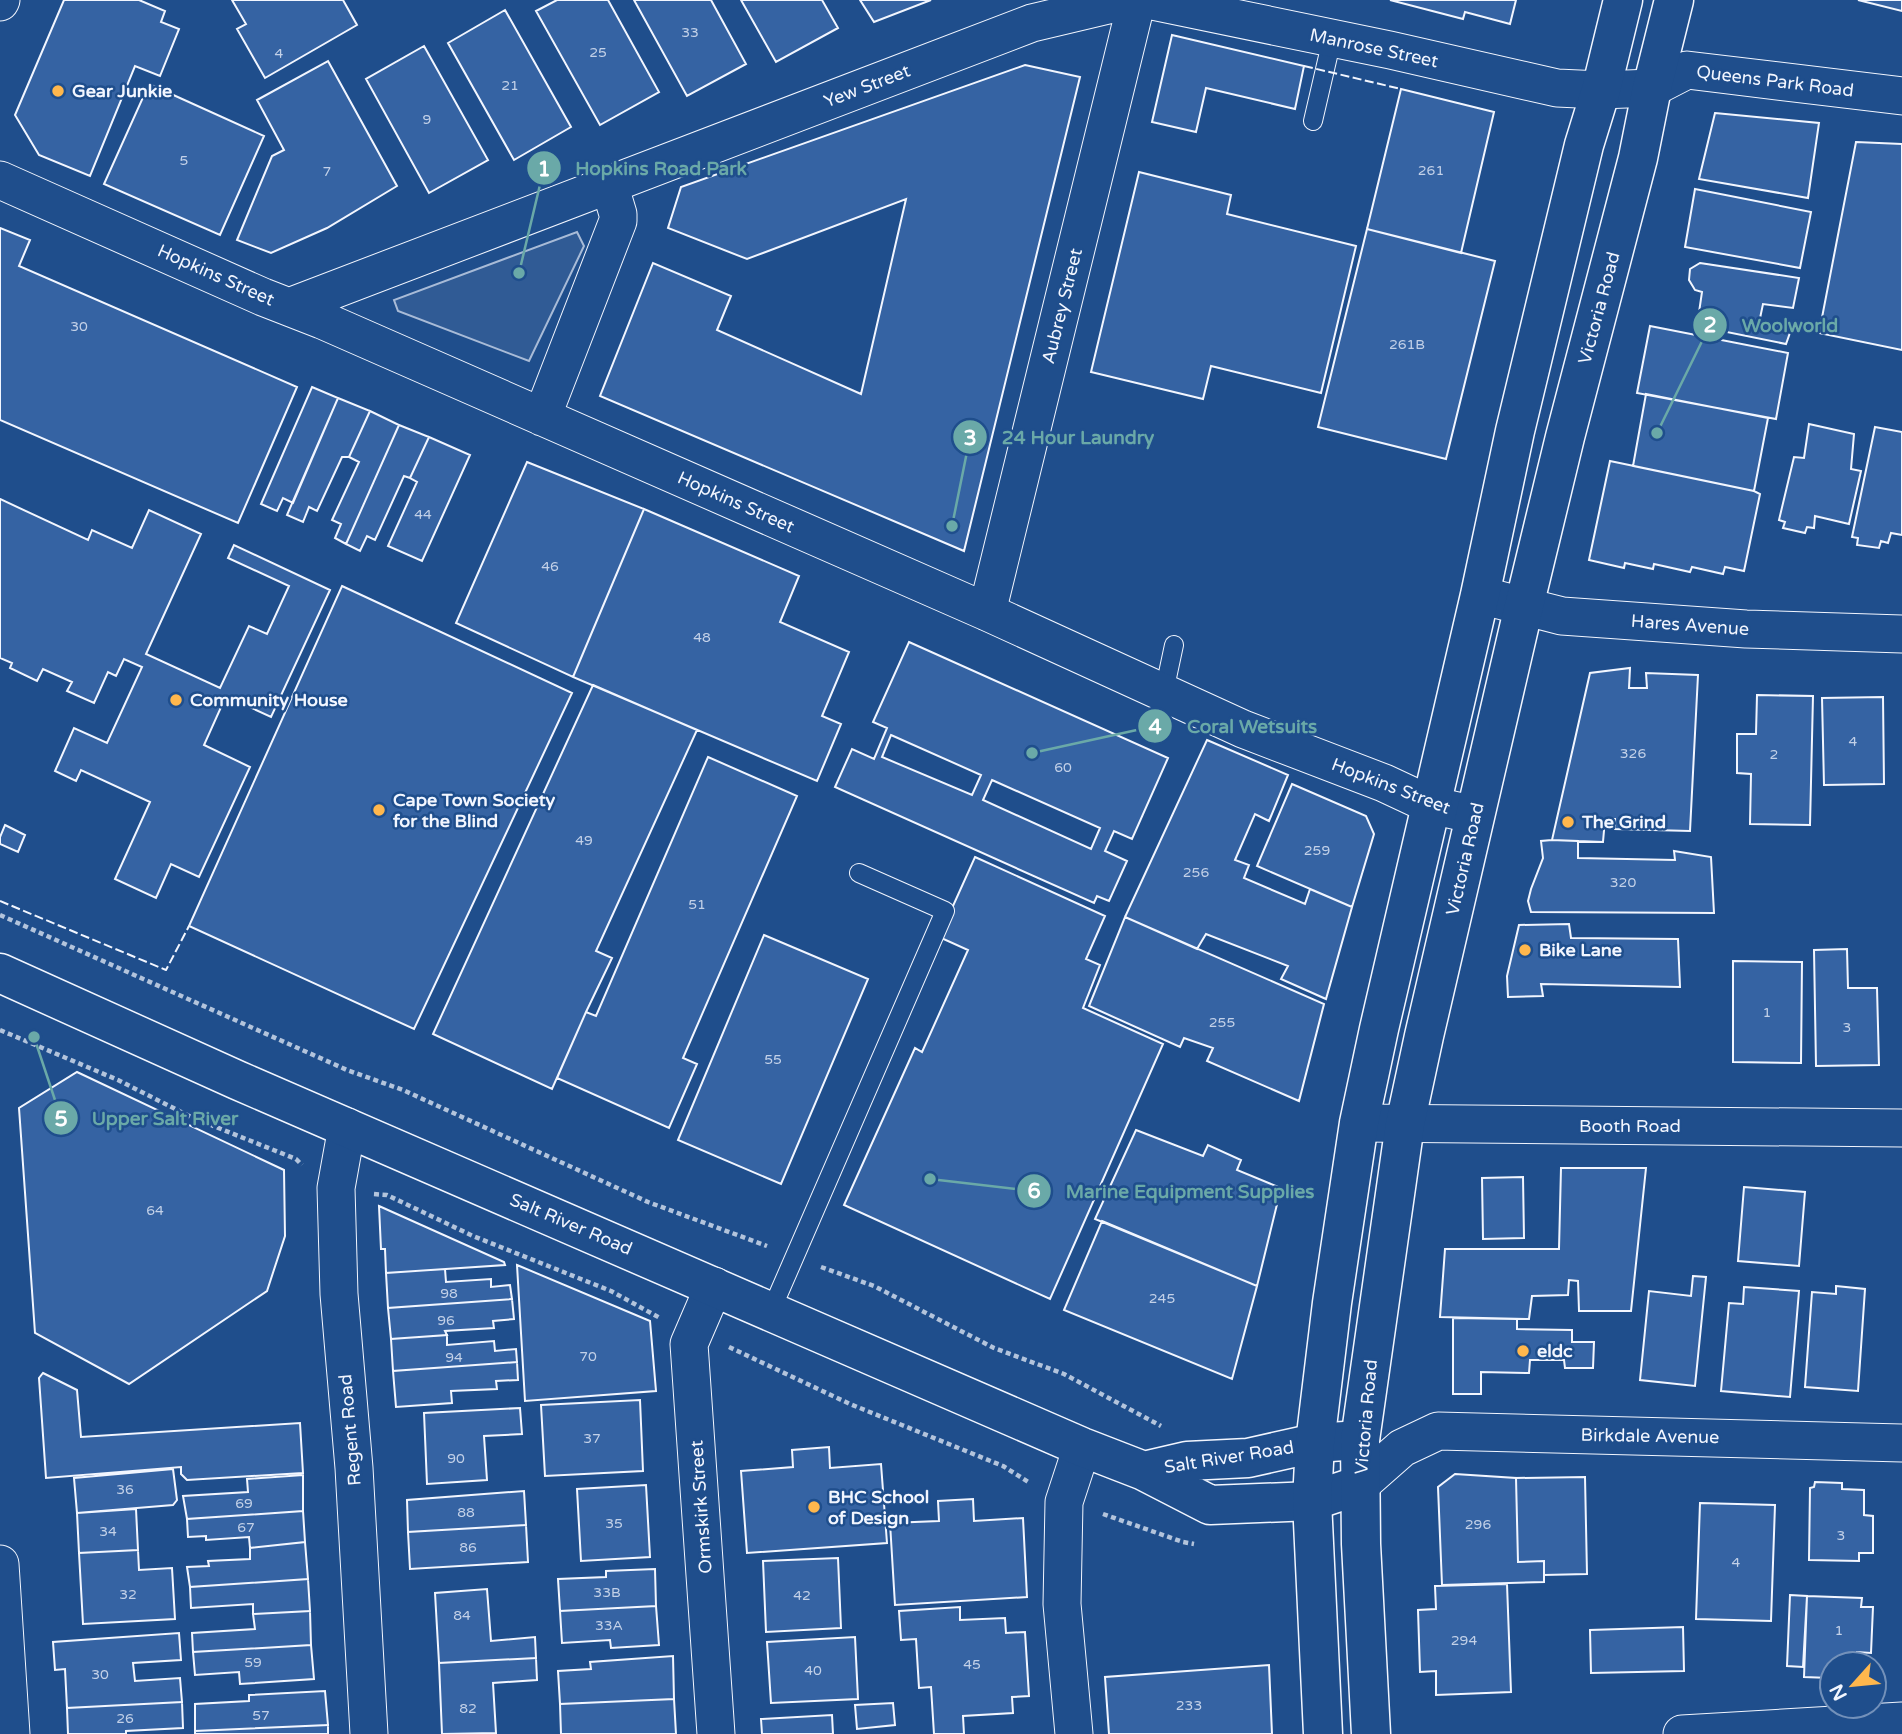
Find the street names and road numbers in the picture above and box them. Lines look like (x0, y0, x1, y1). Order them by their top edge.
street label: Manrose Street (1308, 24, 1440, 72)
street label: Yew Street (821, 59, 913, 113)
street label: Queens Park Road (1695, 60, 1855, 102)
street label: Hopkins Street (154, 239, 278, 311)
street label: Aubrey Street (1037, 246, 1087, 366)
street label: Victoria Road (1573, 249, 1625, 367)
street label: Hopkins Street (674, 466, 798, 538)
street label: Hares Avenue (1630, 610, 1750, 640)
street label: Hopkins Street (1328, 753, 1454, 819)
street label: Victoria Road (1441, 800, 1489, 918)
street label: Booth Road (1579, 1115, 1681, 1137)
street label: Salt River Road (506, 1188, 636, 1260)
street label: Victoria Road (1350, 1359, 1382, 1475)
street label: Regent Road (334, 1373, 366, 1487)
street label: Birkdale Avenue (1581, 1424, 1719, 1448)
street label: Salt River Road (1163, 1436, 1295, 1478)
street label: Ormskirk Street (685, 1439, 717, 1574)

